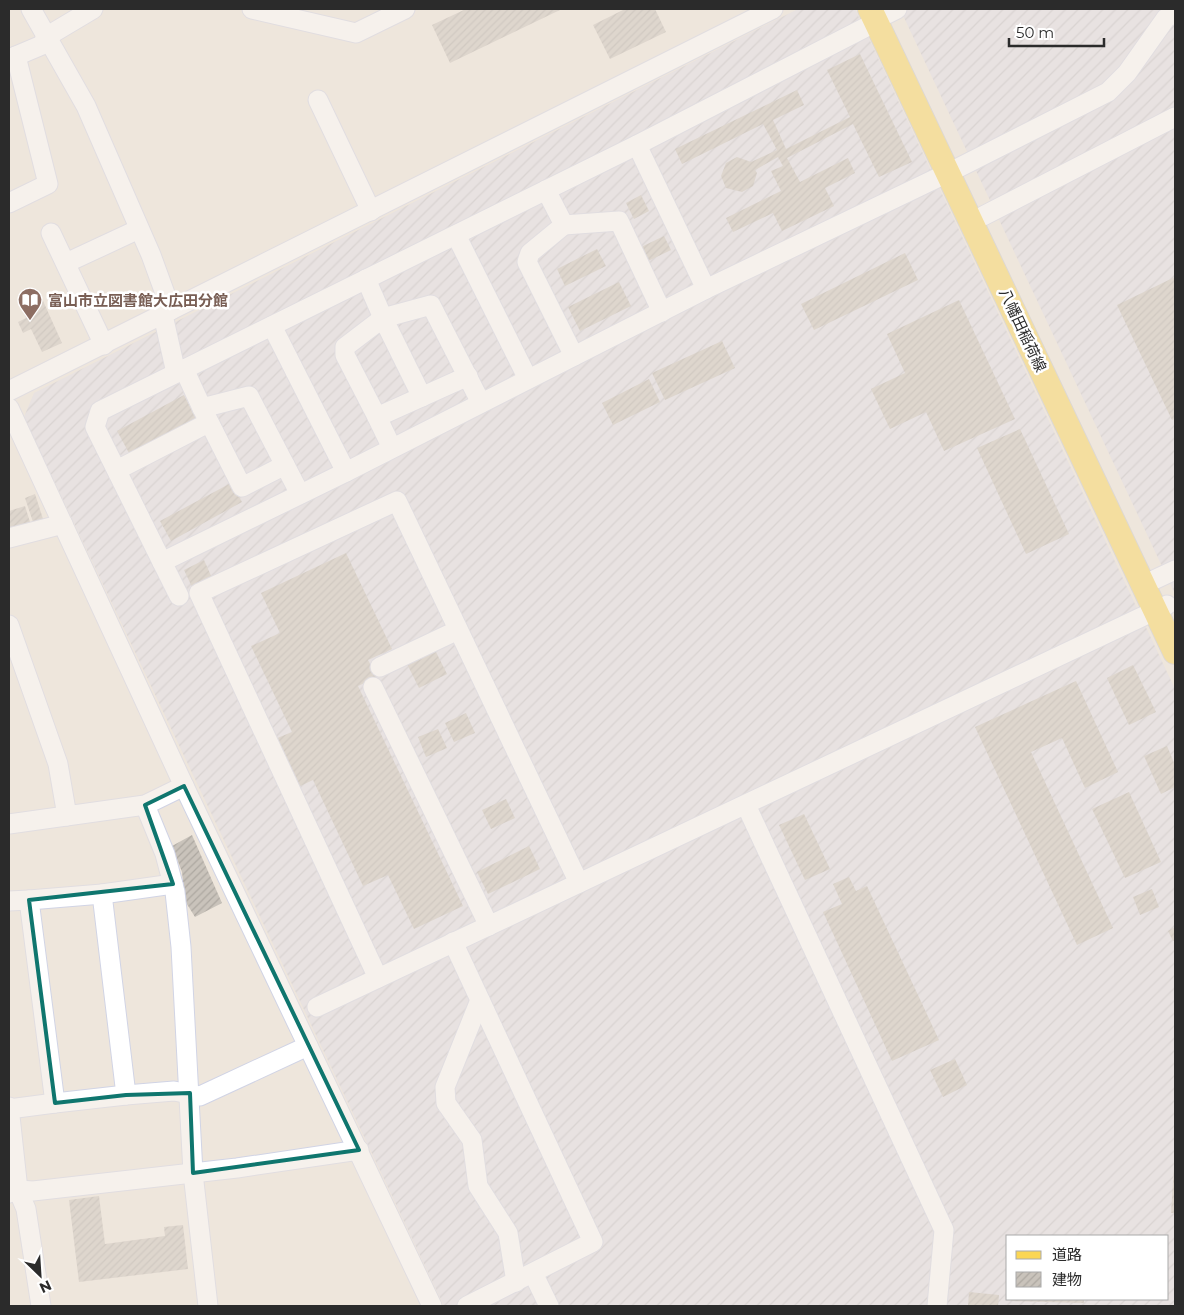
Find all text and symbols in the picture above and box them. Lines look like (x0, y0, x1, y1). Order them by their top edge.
scale bar (1009, 15, 1104, 47)
text: 50 m (1016, 23, 1054, 42)
street label: 八幡田稲荷線 (995, 285, 1051, 375)
library icon: 富山市立図書館大広田分館 (17, 287, 43, 321)
place label: 富山市立図書館大広田分館 (48, 291, 228, 310)
legend (1006, 1235, 1169, 1300)
text: 道路 (1052, 1245, 1082, 1264)
north arrow (15, 1250, 65, 1300)
text: 建物 (1052, 1270, 1082, 1289)
text: N (37, 1276, 54, 1297)

